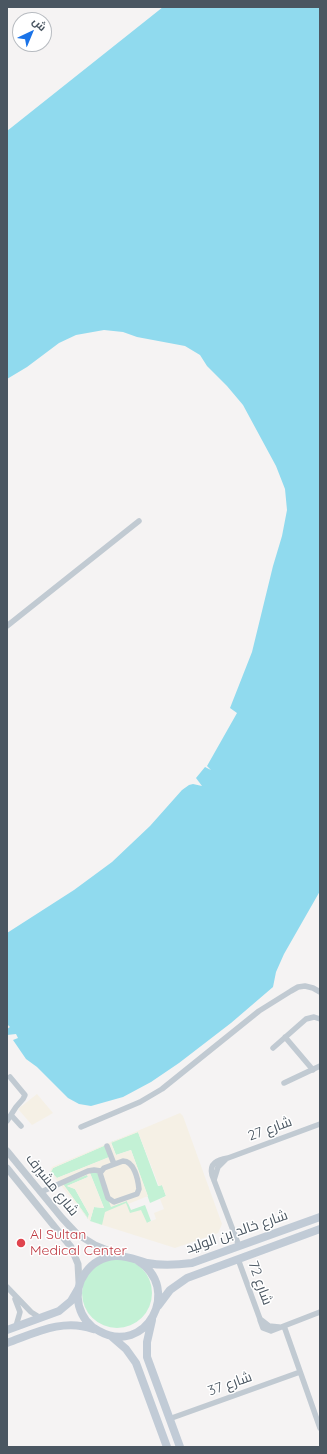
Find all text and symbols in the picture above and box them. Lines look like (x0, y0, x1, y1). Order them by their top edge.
north arrow (12, 12, 52, 52)
text: ش (30, 14, 50, 34)
street label: شارع 27 (246, 1113, 294, 1145)
street label: شارع مشيرف (22, 1151, 82, 1219)
street label: شارع خالد بن الوليد (184, 1207, 290, 1257)
place label: Al Sultan Medical Center (30, 1227, 127, 1260)
marker: Al Sultan Medical Center (15, 1237, 27, 1249)
street label: شارع 72 (244, 1259, 276, 1307)
street label: شارع 37 (206, 1368, 254, 1400)

